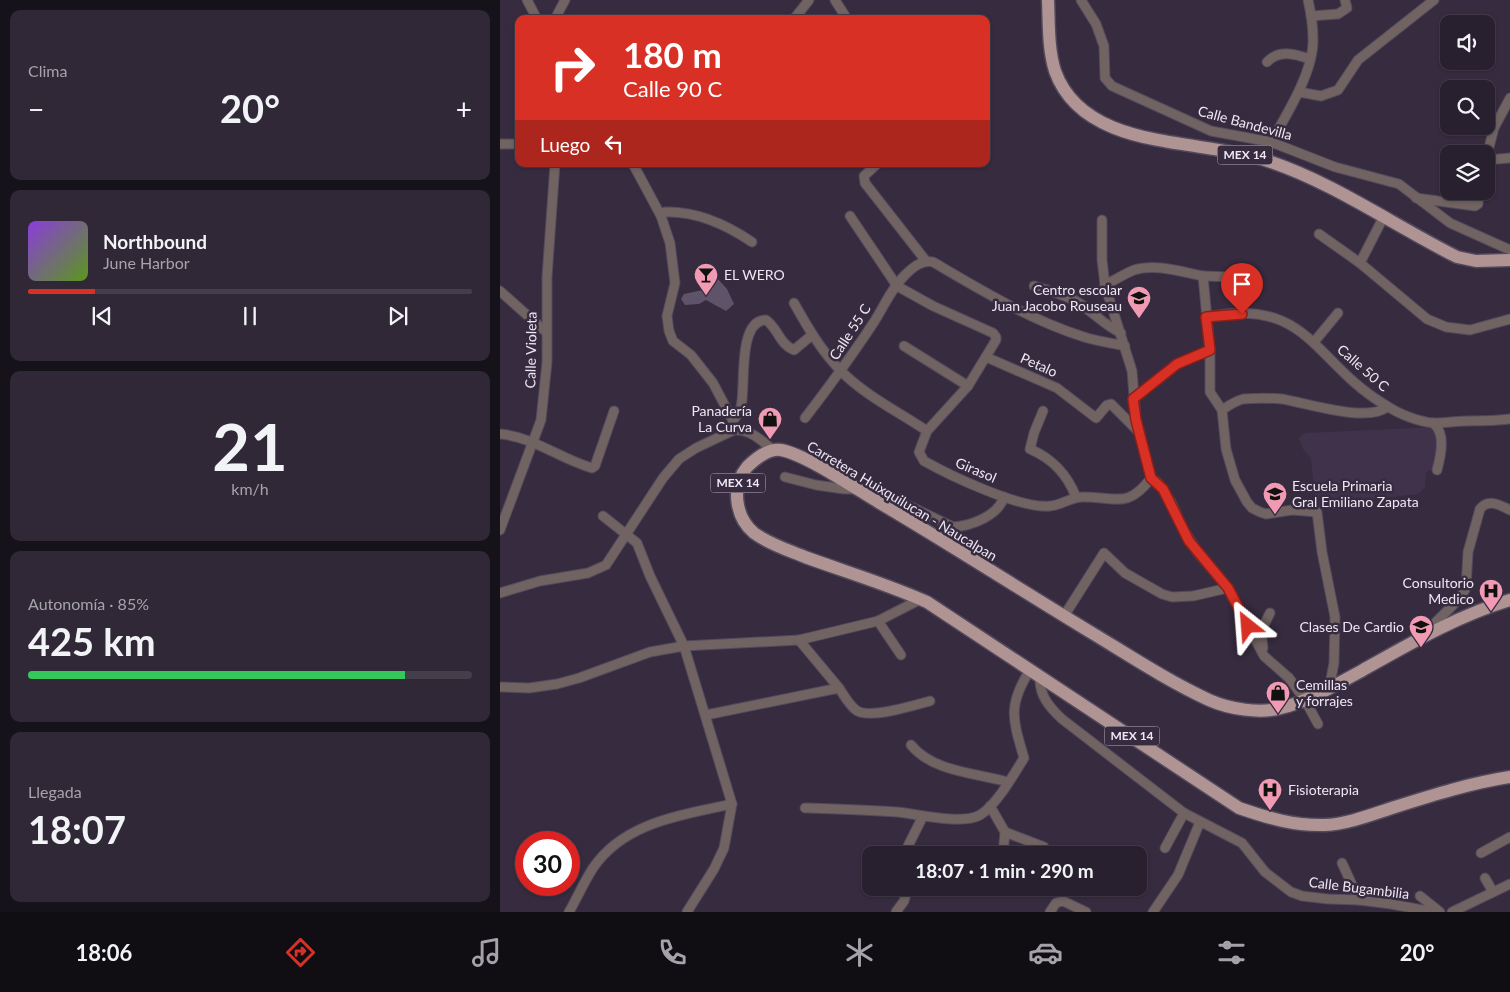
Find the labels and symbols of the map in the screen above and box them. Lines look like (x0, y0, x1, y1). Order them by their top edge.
street label: Calle Bandevilla (1196, 102, 1294, 143)
road number: MEX 14 (1218, 146, 1272, 164)
bar icon: EL WERO (693, 262, 719, 296)
pin (1221, 263, 1263, 314)
place label: EL WERO (724, 266, 785, 283)
place label: Centro escolar Juan Jacobo Rouseau (992, 281, 1122, 314)
school or university icon: Centro escolar Juan Jacobo Rouseau (1126, 285, 1152, 319)
street label: Calle 55 C (825, 300, 874, 363)
street label: Calle Violeta (521, 311, 540, 389)
street label: Calle 50 C (1334, 341, 1393, 395)
street label: Petalo (1018, 349, 1060, 380)
place label: Panadería La Curva (691, 402, 752, 435)
shop icon: Panadería La Curva (757, 406, 783, 440)
street label: Carretera Huixquilucan - Naucalpan (804, 437, 1000, 564)
street label: Girasol (953, 453, 999, 486)
road number: MEX 14 (710, 473, 766, 492)
place label: Escuela Primaria Gral Emiliano Zapata (1292, 477, 1419, 510)
school or university icon: Escuela Primaria Gral Emiliano Zapata (1262, 481, 1288, 515)
place label: Consultorio Medico (1403, 574, 1474, 607)
hospital icon: Consultorio Medico (1478, 578, 1504, 612)
position arrow (1221, 599, 1273, 651)
school or university icon: Clases De Cardio (1408, 614, 1434, 648)
place label: Clases De Cardio (1299, 618, 1404, 635)
place label: Cemillas y forrajes (1296, 676, 1353, 709)
shop icon: Cemillas y forrajes (1265, 680, 1291, 714)
road number: MEX 14 (1104, 726, 1160, 746)
hospital icon: Fisioterapia (1257, 777, 1283, 811)
place label: Fisioterapia (1288, 781, 1359, 798)
speed limit sign: 30 (515, 831, 580, 896)
street label: Calle Bugambilia (1308, 873, 1410, 902)

